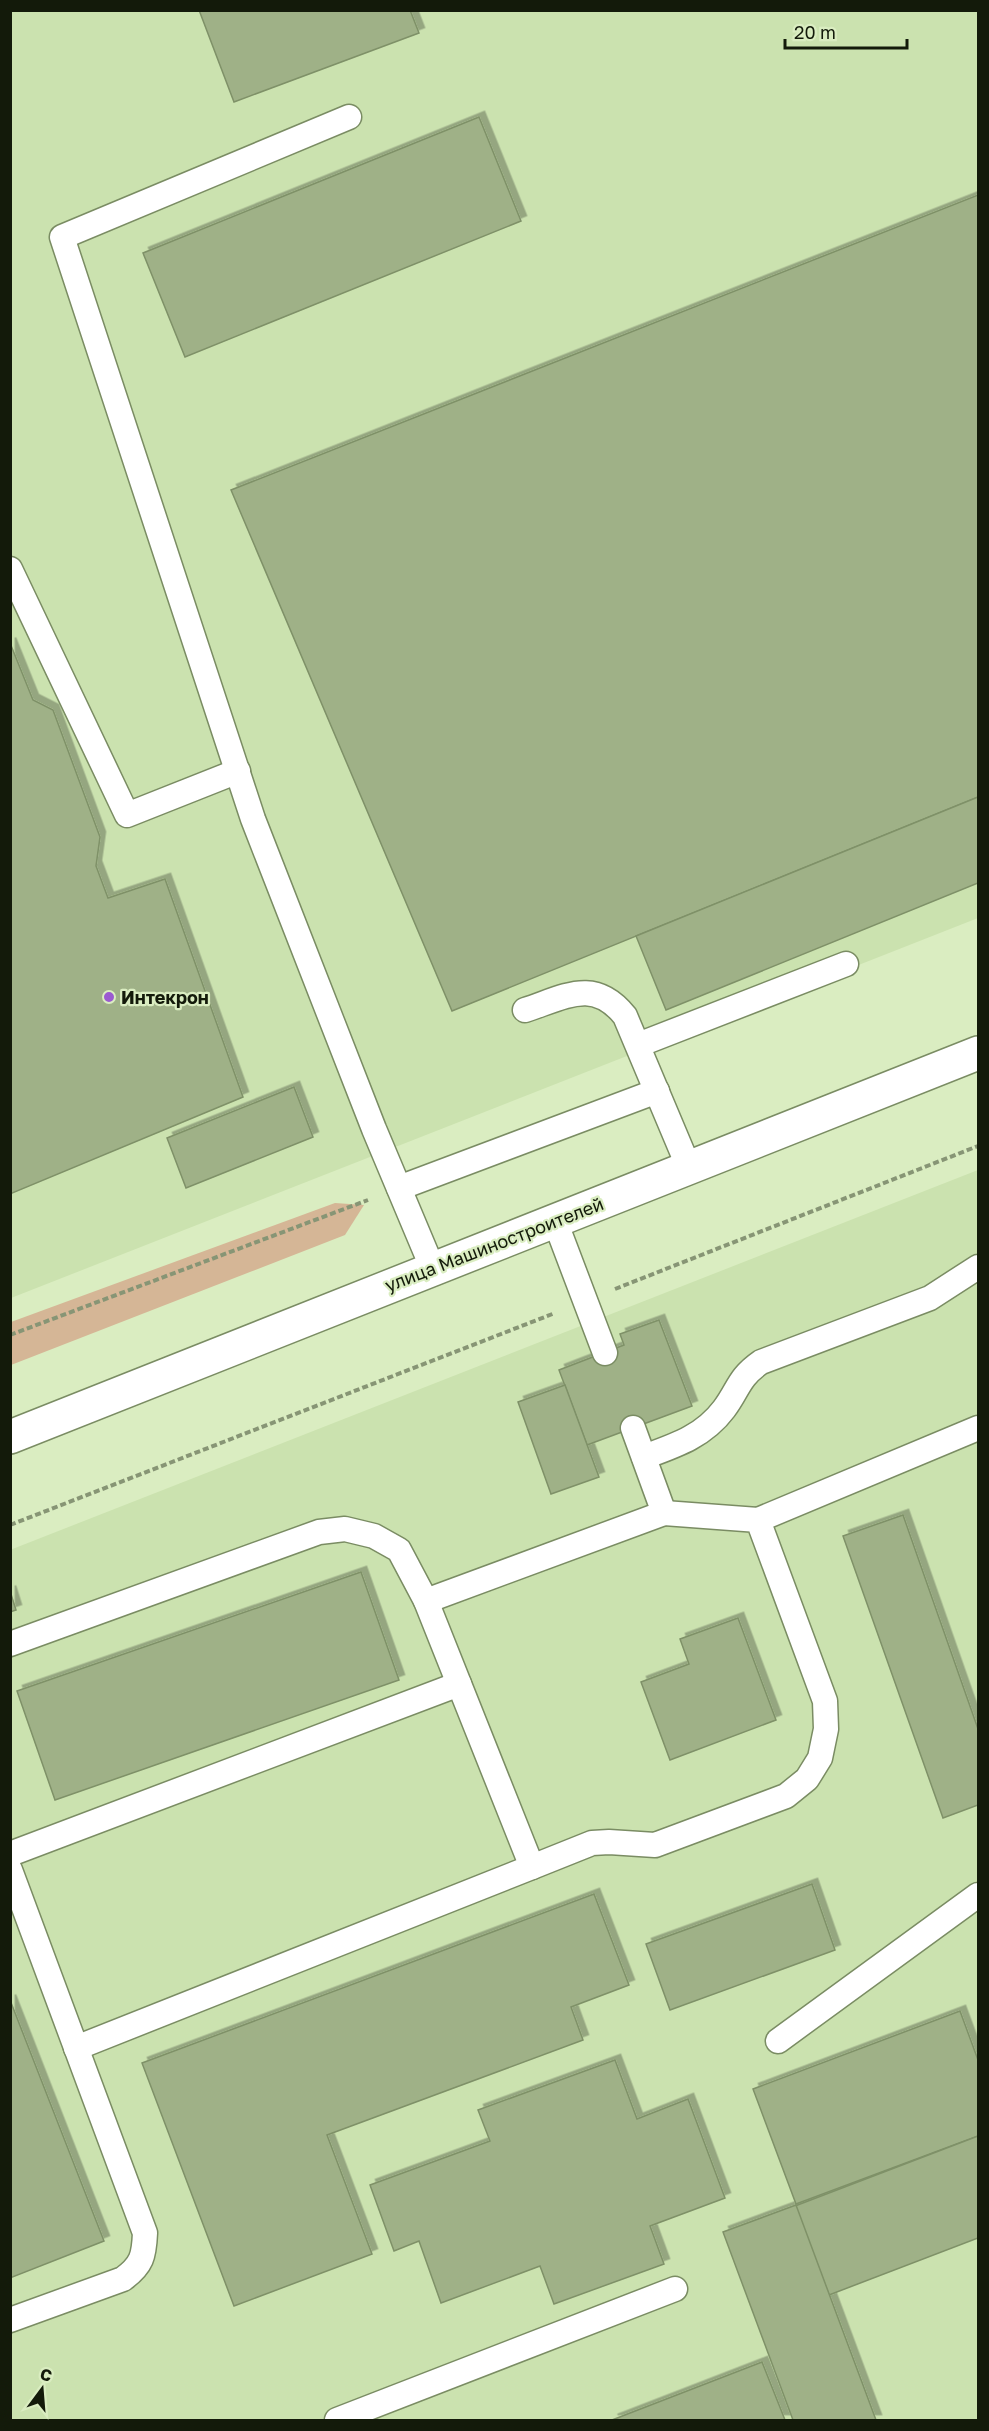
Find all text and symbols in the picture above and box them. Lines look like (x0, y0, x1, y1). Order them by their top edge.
scale bar (785, 12, 906, 50)
text: 20 m (794, 21, 836, 43)
place label: Интекрон (121, 986, 209, 1008)
marker: Интекрон (102, 990, 116, 1004)
street label: улица Машиностроителей (382, 1192, 606, 1296)
north arrow (12, 2359, 72, 2419)
text: С (38, 2363, 54, 2386)

